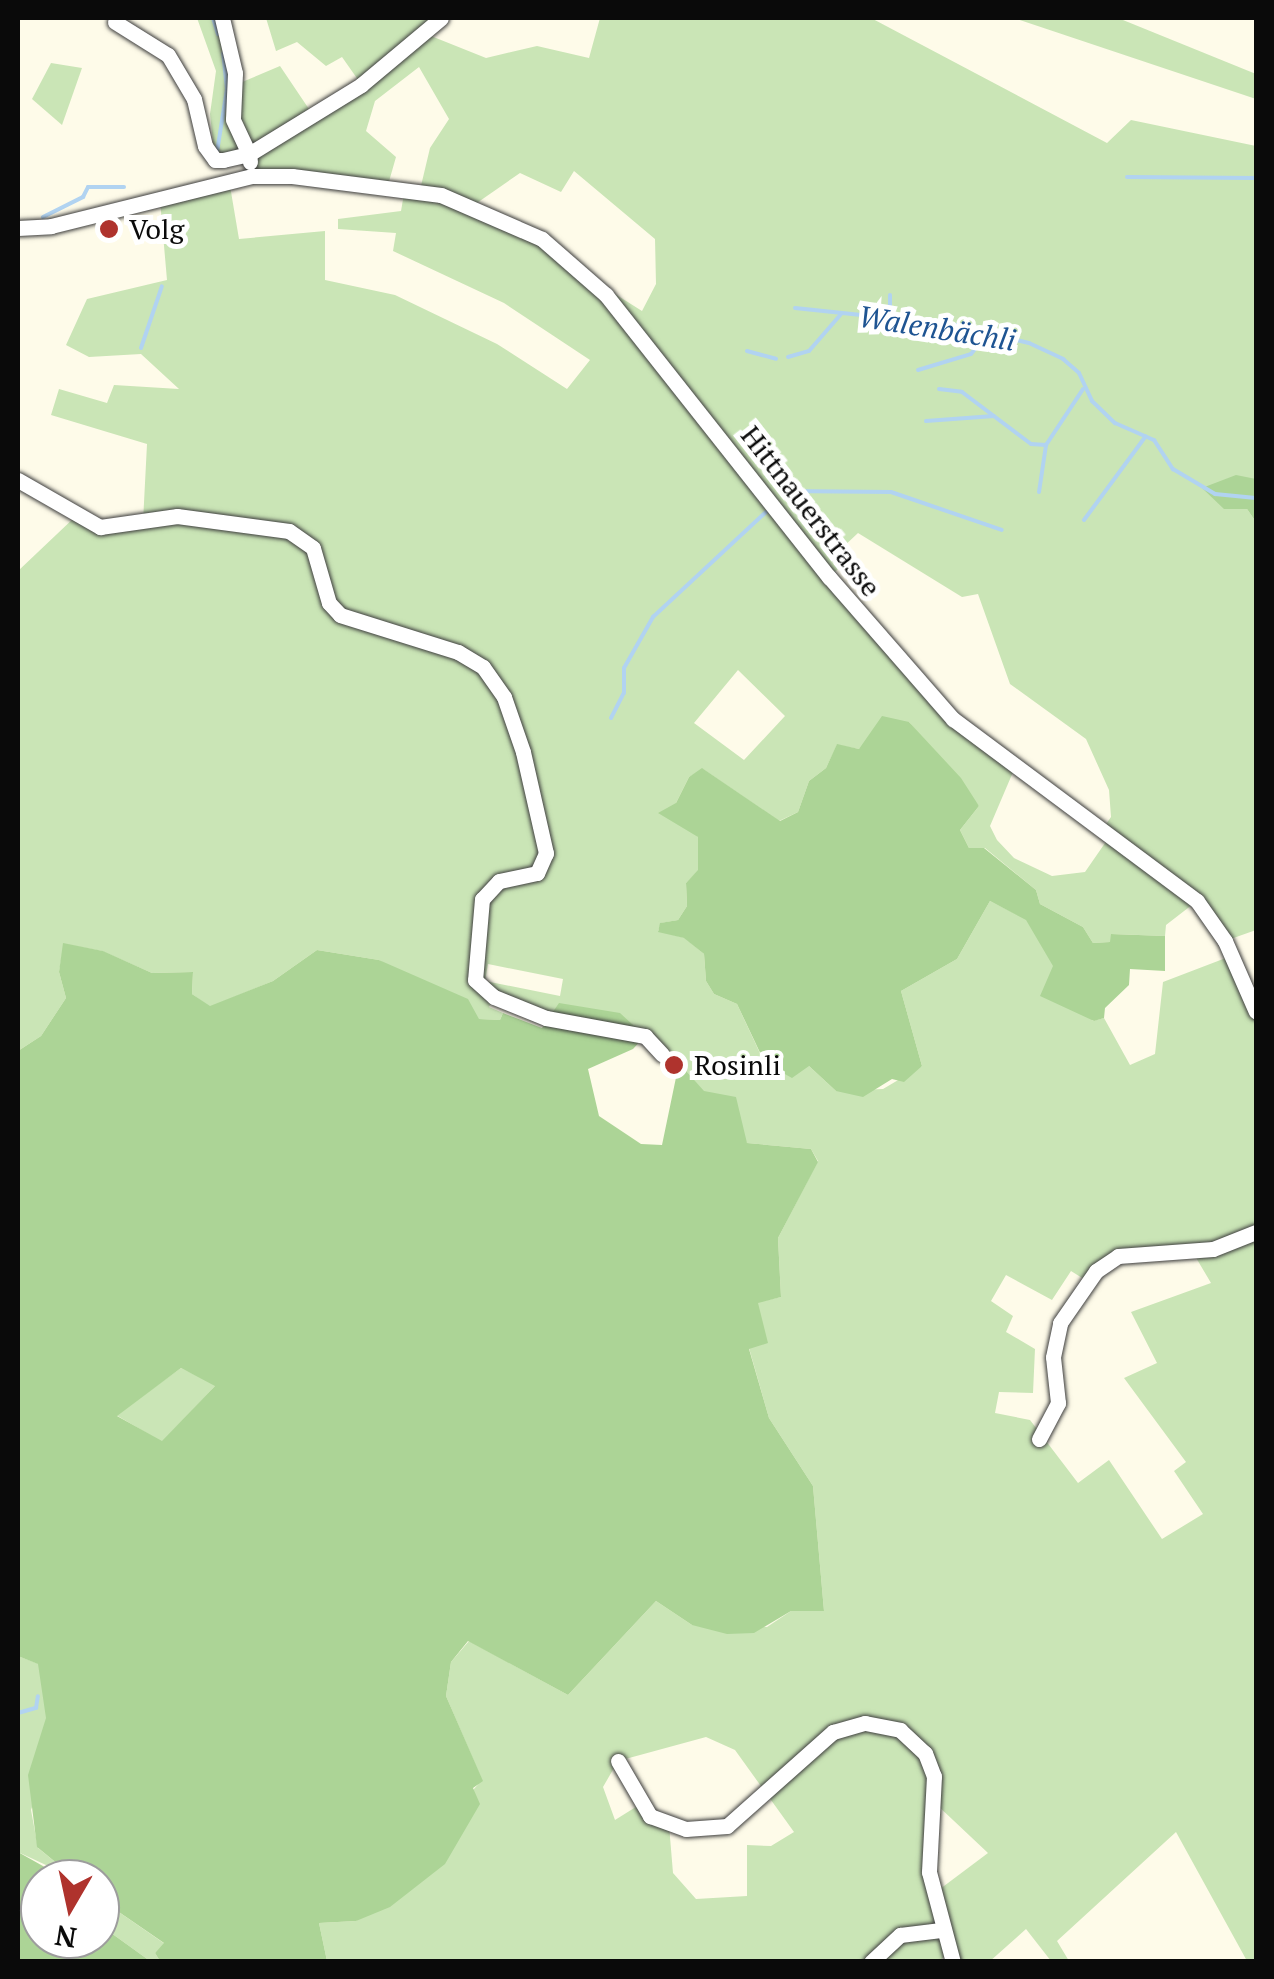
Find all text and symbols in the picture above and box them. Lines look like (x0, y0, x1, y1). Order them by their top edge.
place label: Volg (129, 212, 184, 246)
marker: Volg (98, 218, 120, 240)
water label: Walenbächli (856, 298, 1018, 358)
street label: Hittnauerstrasse (734, 419, 888, 603)
place label: Rosinli (694, 1048, 781, 1082)
marker: Rosinli (663, 1054, 685, 1076)
north arrow (20, 1859, 120, 1959)
text: N (52, 1917, 79, 1957)

